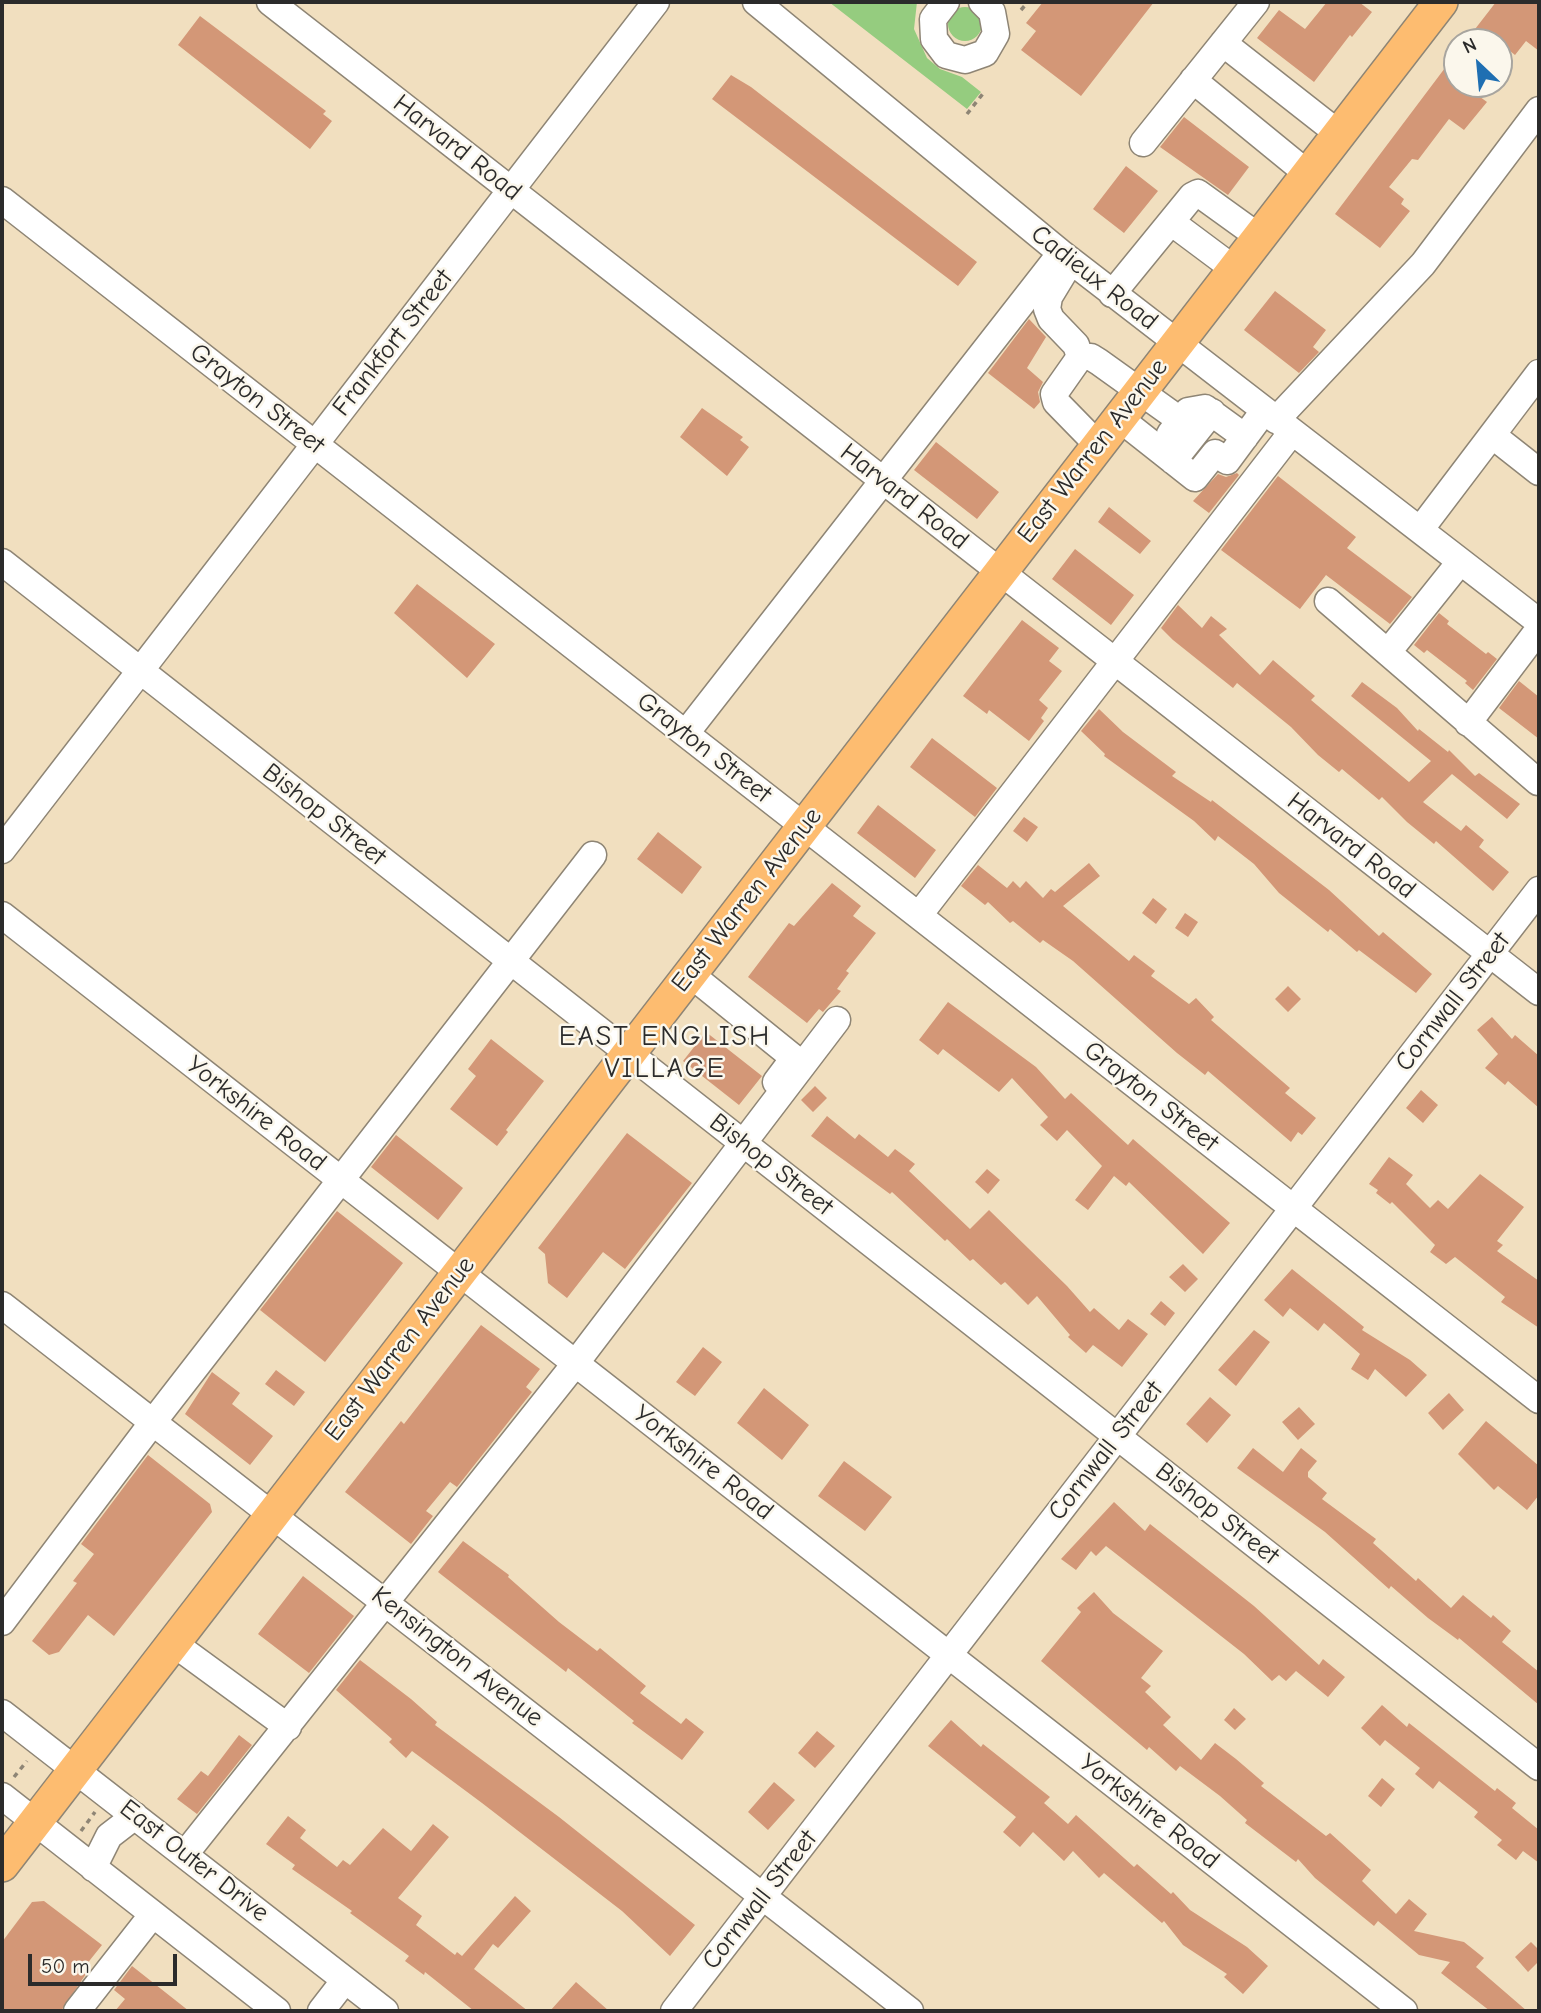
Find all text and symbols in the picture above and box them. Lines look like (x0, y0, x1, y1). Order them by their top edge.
north arrow (1443, 28, 1513, 98)
text: N (1459, 33, 1480, 59)
street label: Harvard Road (387, 88, 527, 208)
street label: Cadieux Road (1024, 219, 1164, 337)
street label: Frankfort Street (326, 264, 460, 422)
street label: Grayton Street (184, 337, 330, 461)
street label: East Warren Avenue (1011, 352, 1175, 550)
street label: Harvard Road (834, 437, 974, 557)
street label: Grayton Street (631, 686, 777, 810)
street label: Bishop Street (256, 757, 392, 873)
street label: Harvard Road (1281, 786, 1421, 906)
street label: East Warren Avenue (665, 801, 829, 999)
street label: Cornwall Street (1389, 926, 1517, 1078)
district label: EAST ENGLISH VILLAGE (560, 1020, 770, 1086)
street label: Grayton Street (1078, 1035, 1224, 1159)
street label: Yorkshire Road (180, 1050, 332, 1178)
street label: Bishop Street (703, 1107, 839, 1223)
street label: East Warren Avenue (318, 1250, 482, 1448)
street label: Cornwall Street (1042, 1375, 1170, 1527)
street label: Yorkshire Road (627, 1399, 779, 1527)
street label: Bishop Street (1149, 1456, 1285, 1572)
street label: Kensington Avenue (365, 1580, 549, 1734)
street label: Yorkshire Road (1073, 1748, 1225, 1876)
street label: East Outer Drive (113, 1793, 275, 1929)
street label: Cornwall Street (696, 1824, 824, 1976)
scale bar (32, 1940, 180, 1984)
text: 50 m (41, 1954, 90, 1978)

